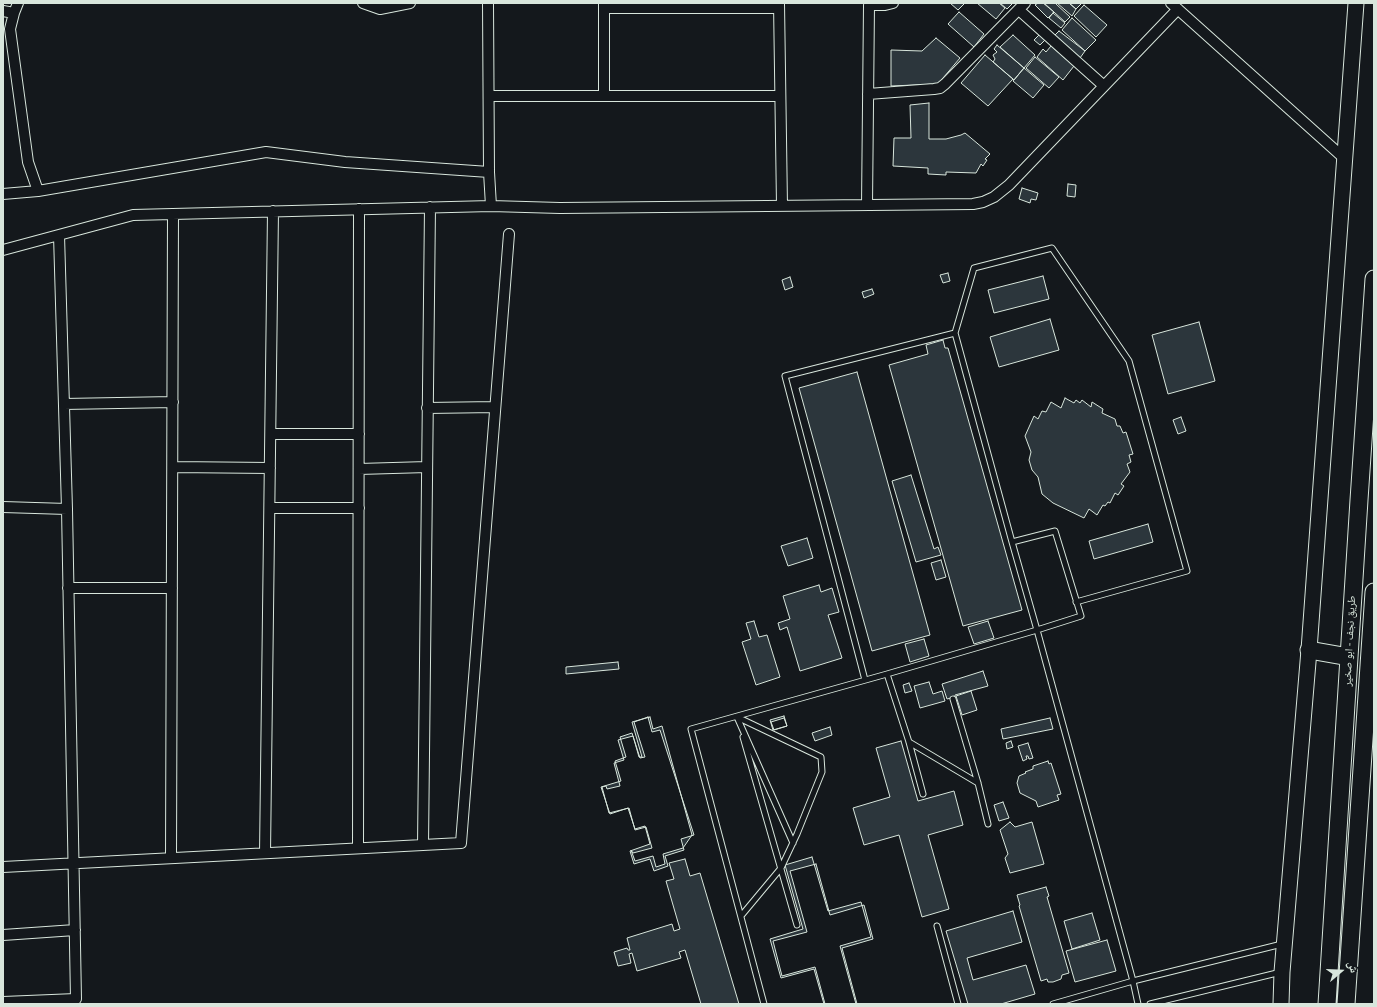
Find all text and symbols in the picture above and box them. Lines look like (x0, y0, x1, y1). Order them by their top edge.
street label: طريق نجف - ابو صخير (1341, 595, 1359, 687)
north arrow (1321, 951, 1361, 991)
text: ش (1344, 959, 1362, 975)

